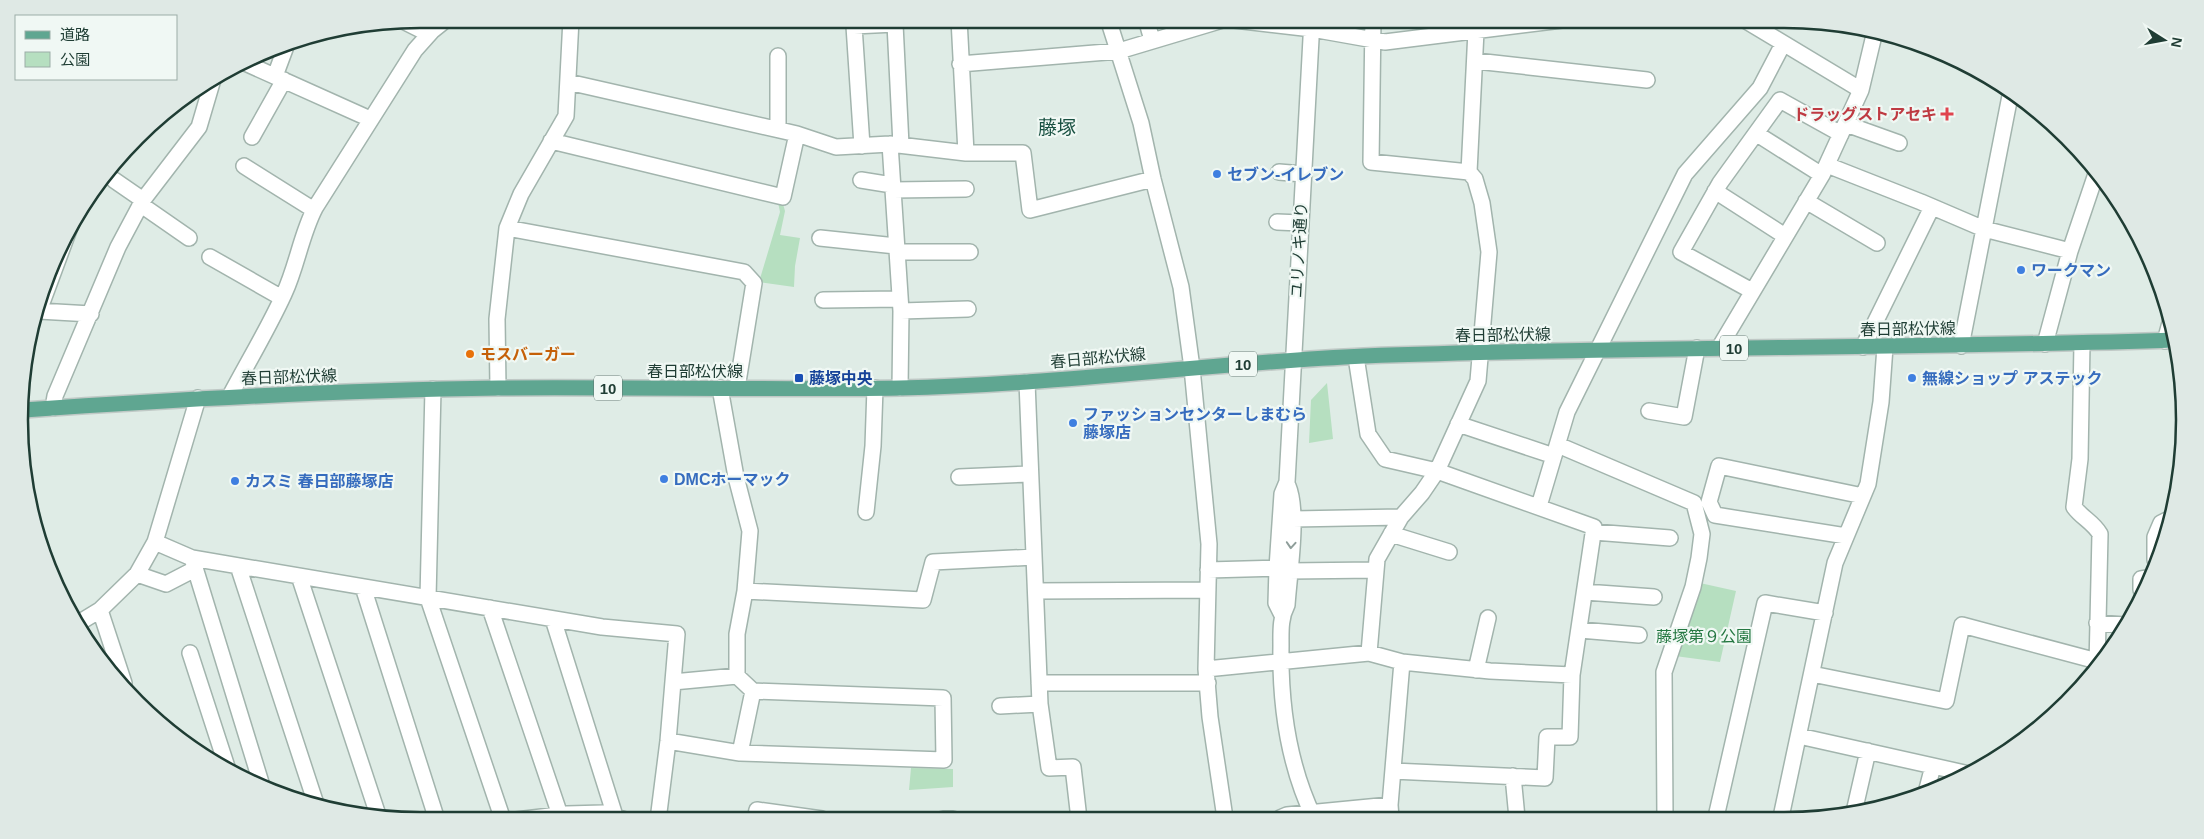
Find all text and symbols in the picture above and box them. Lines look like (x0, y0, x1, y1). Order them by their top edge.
legend (15, 15, 178, 80)
north arrow (2139, 15, 2189, 65)
text: 道路 (60, 26, 90, 43)
text: N (2168, 36, 2186, 49)
text: 公園 (60, 51, 90, 68)
place label: ドラッグストアセキ (1793, 105, 1937, 123)
marker: ドラッグストアセキ (1941, 108, 1953, 120)
district label: 藤塚 (1038, 117, 1076, 138)
place label: セブン-イレブン (1227, 166, 1344, 183)
marker: セブン-イレブン (1211, 168, 1223, 180)
street label: ユリノキ通り (1288, 202, 1310, 298)
place label: ワークマン (2031, 262, 2111, 279)
marker: ワークマン (2015, 264, 2027, 276)
street label: 春日部松伏線 (1860, 320, 1956, 338)
street label: 春日部松伏線 (1455, 326, 1551, 344)
road number: 10 (1720, 336, 1748, 360)
street label: 春日部松伏線 (1049, 345, 1147, 371)
place label: モスバーガー (480, 346, 576, 363)
marker: モスバーガー (464, 348, 476, 360)
road number: 10 (1229, 352, 1257, 376)
street label: 春日部松伏線 (647, 363, 743, 380)
street label: 春日部松伏線 (241, 367, 337, 387)
place label: 藤塚中央 (809, 370, 873, 387)
place label: 無線ショップ アステック (1922, 370, 2102, 387)
marker: 藤塚中央 (793, 372, 805, 384)
marker: 無線ショップ アステック (1906, 372, 1918, 384)
road number: 10 (594, 376, 622, 400)
place label: ファッションセンターしまむら 藤塚店 (1083, 406, 1307, 441)
marker: ファッションセンターしまむら 藤塚店 (1067, 417, 1079, 429)
place label: DMCホーマック (674, 471, 790, 488)
place label: カスミ 春日部藤塚店 (245, 473, 393, 490)
marker: DMCホーマック (658, 473, 670, 485)
marker: カスミ 春日部藤塚店 (229, 475, 241, 487)
one-way arrow (1285, 541, 1296, 549)
park label: 藤塚第９公園 (1656, 628, 1752, 645)

